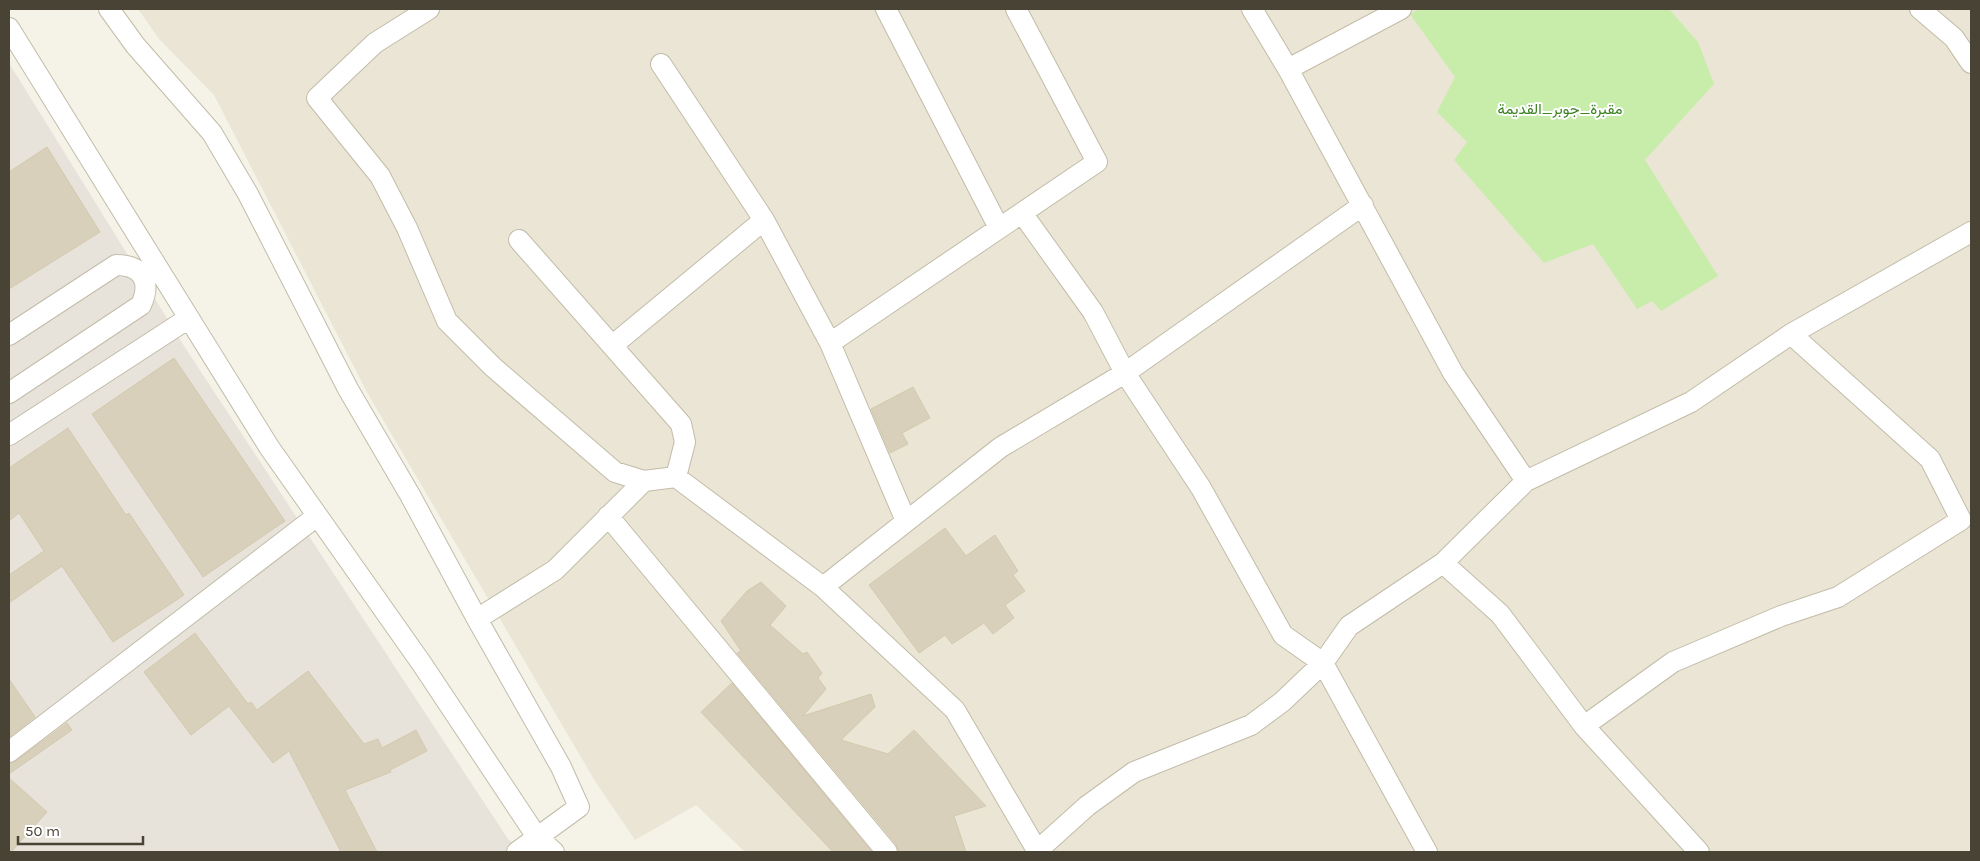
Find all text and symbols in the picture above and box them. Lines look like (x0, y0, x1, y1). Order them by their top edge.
park label: مقبرة_جوبر_القديمة (1497, 100, 1623, 118)
scale bar (18, 814, 142, 846)
text: 50 m (25, 822, 60, 840)

